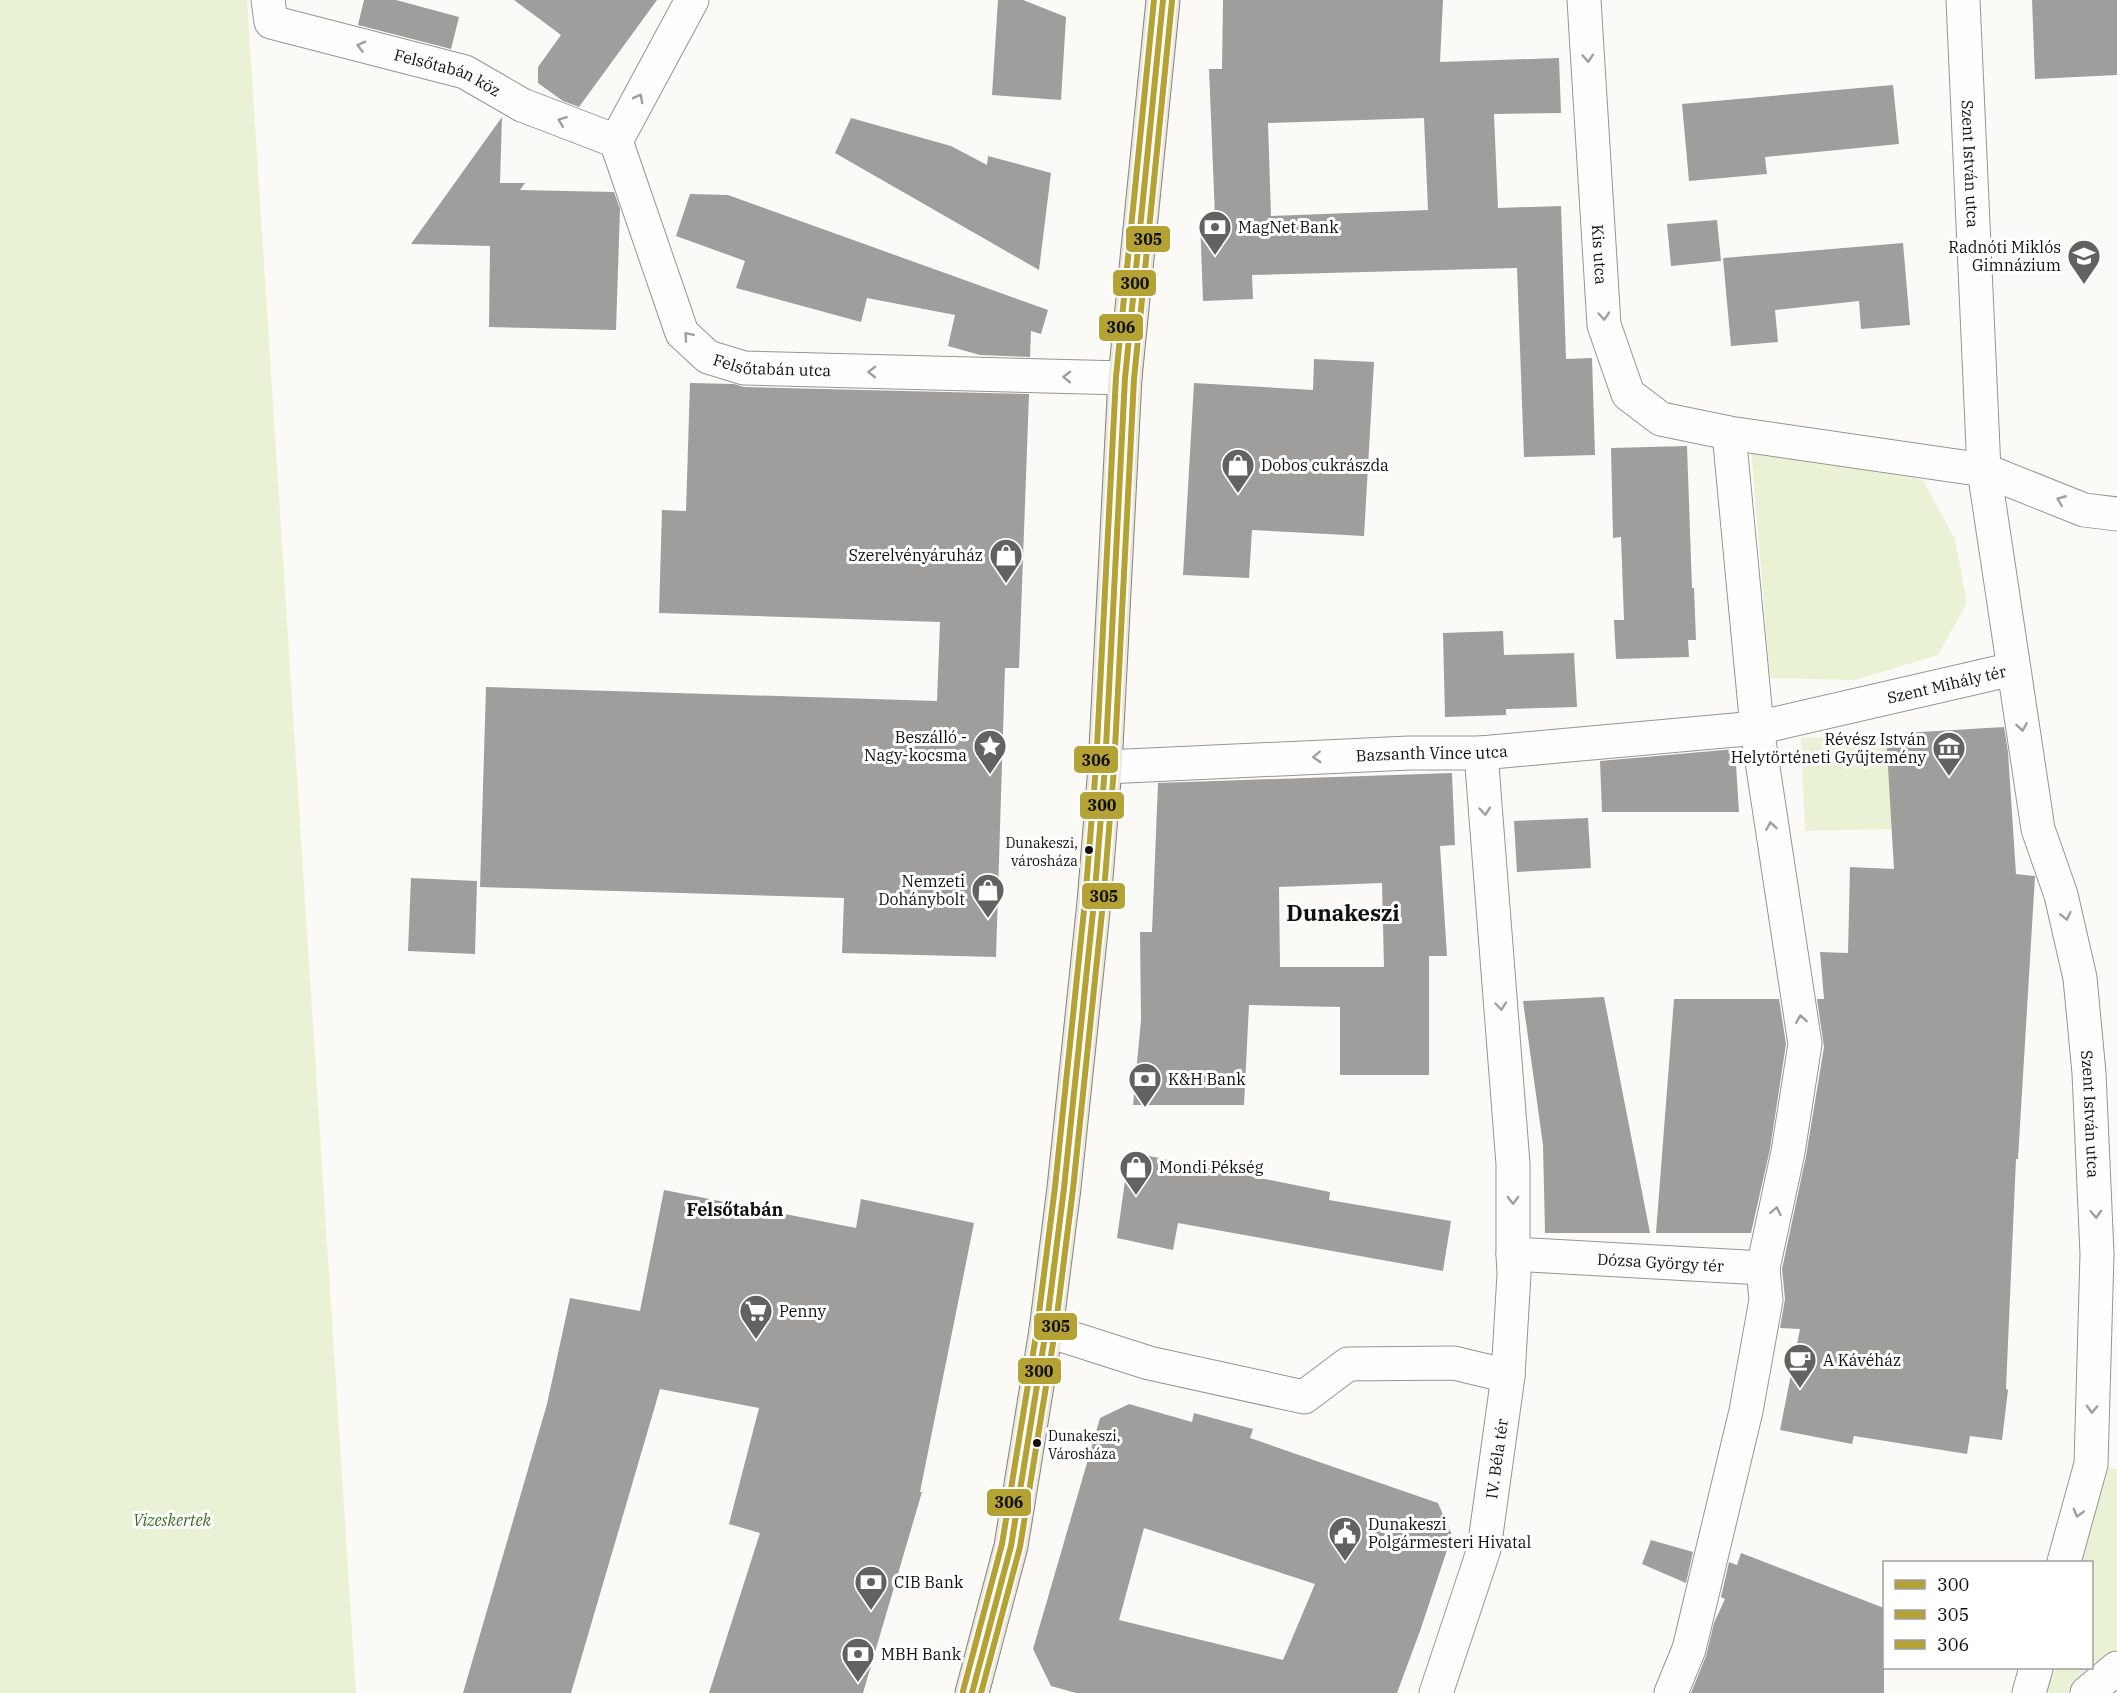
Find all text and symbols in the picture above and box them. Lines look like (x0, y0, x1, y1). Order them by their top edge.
one-way arrow (356, 40, 366, 53)
street label: Felsőtabán köz (392, 44, 504, 101)
one-way arrow (1581, 54, 1594, 63)
one-way arrow (632, 93, 643, 104)
street label: Szent István utca (1957, 100, 1983, 228)
one-way arrow (557, 115, 567, 128)
bank icon: MagNet Bank (1197, 209, 1233, 256)
place label: MagNet Bank (1238, 217, 1339, 237)
street label: Kis utca (1588, 224, 1612, 286)
line badge: 305 (1125, 225, 1171, 253)
text: 305 (1134, 229, 1162, 249)
place label: Radnóti Miklós Gimnázium (1948, 237, 2061, 275)
school or university icon: Radnóti Miklós Gimnázium (2066, 238, 2102, 285)
line badge: 300 (1112, 269, 1157, 297)
text: 300 (1121, 273, 1150, 293)
one-way arrow (1597, 311, 1610, 320)
line badge: 306 (1098, 313, 1144, 342)
text: 306 (1107, 317, 1135, 337)
one-way arrow (684, 332, 695, 343)
street label: Felsőtabán utca (711, 349, 832, 380)
one-way arrow (867, 365, 876, 378)
one-way arrow (1062, 370, 1071, 383)
shop icon: Dobos cukrászda (1220, 447, 1256, 494)
place label: Dobos cukrászda (1261, 455, 1389, 475)
one-way arrow (2056, 495, 2067, 507)
shop icon: Szerelvényáruház (988, 537, 1024, 584)
place label: Szerelvényáruház (849, 545, 983, 565)
street label: Szent Mihály tér (1885, 661, 2008, 708)
one-way arrow (2015, 722, 2028, 732)
place label: Beszálló - Nagy-kocsma (864, 727, 967, 765)
place icon: Beszálló - Nagy-kocsma (972, 728, 1008, 775)
place label: Révész István Helytörténeti Gyűjtemény (1731, 729, 1926, 767)
museum icon: Révész István Helytörténeti Gyűjtemény (1931, 730, 1967, 777)
street label: Bazsanth Vince utca (1355, 741, 1509, 765)
line badge: 306 (1073, 745, 1119, 774)
text: 306 (1082, 750, 1110, 770)
one-way arrow (1313, 751, 1322, 764)
line badge: 300 (1079, 791, 1125, 820)
text: 300 (1088, 795, 1117, 815)
one-way arrow (1478, 807, 1491, 816)
one-way arrow (1766, 821, 1778, 830)
place label: Dunakeszi, városháza (1005, 834, 1078, 870)
marker: Dunakeszi, városháza (1083, 844, 1095, 856)
place label: Nemzeti Dohánybolt (878, 871, 965, 909)
shop icon: Nemzeti Dohánybolt (970, 872, 1006, 919)
line badge: 305 (1081, 882, 1126, 910)
text: 305 (1090, 886, 1118, 906)
district label: Dunakeszi (1286, 898, 1400, 927)
one-way arrow (2058, 911, 2071, 921)
one-way arrow (1494, 1001, 1507, 1010)
one-way arrow (1795, 1014, 1807, 1023)
street label: Szent István utca (2077, 1049, 2104, 1179)
bank icon: K&H Bank (1127, 1061, 1163, 1108)
place label: K&H Bank (1168, 1069, 1246, 1089)
shop icon: Mondi Pékség (1118, 1149, 1154, 1196)
place label: Mondi Pékség (1159, 1157, 1264, 1177)
one-way arrow (1507, 1196, 1519, 1205)
district label: Felsőtabán (687, 1198, 784, 1221)
one-way arrow (1769, 1206, 1782, 1216)
one-way arrow (2089, 1210, 2102, 1219)
street label: Dózsa György tér (1597, 1249, 1724, 1276)
supermarket icon: Penny (738, 1293, 774, 1340)
place label: Penny (779, 1301, 826, 1321)
line badge: 305 (1033, 1312, 1078, 1341)
text: 305 (1042, 1316, 1070, 1336)
cafe icon: A Kávéház (1782, 1342, 1818, 1389)
place label: A Kávéház (1823, 1350, 1901, 1370)
line badge: 300 (1017, 1357, 1062, 1385)
text: 300 (1025, 1361, 1054, 1381)
one-way arrow (2086, 1405, 2099, 1414)
street label: IV. Béla tér (1481, 1417, 1512, 1500)
place label: Dunakeszi, Városháza (1048, 1427, 1121, 1463)
marker: Dunakeszi, Városháza (1031, 1437, 1043, 1449)
line badge: 306 (986, 1488, 1032, 1517)
text: 306 (995, 1492, 1023, 1512)
one-way arrow (2072, 1508, 2085, 1518)
park label: Vizeskertek (133, 1510, 212, 1530)
place label: Dunakeszi Polgármesteri Hivatal (1368, 1514, 1531, 1552)
public building icon: Dunakeszi Polgármesteri Hivatal (1327, 1515, 1363, 1562)
legend (1883, 1561, 2093, 1669)
bank icon: CIB Bank (853, 1564, 889, 1611)
place label: CIB Bank (894, 1572, 964, 1592)
text: 300 (1937, 1573, 1969, 1596)
text: 305 (1937, 1603, 1969, 1626)
text: 306 (1937, 1633, 1969, 1656)
bank icon: MBH Bank (840, 1636, 876, 1683)
place label: MBH Bank (881, 1644, 962, 1664)

